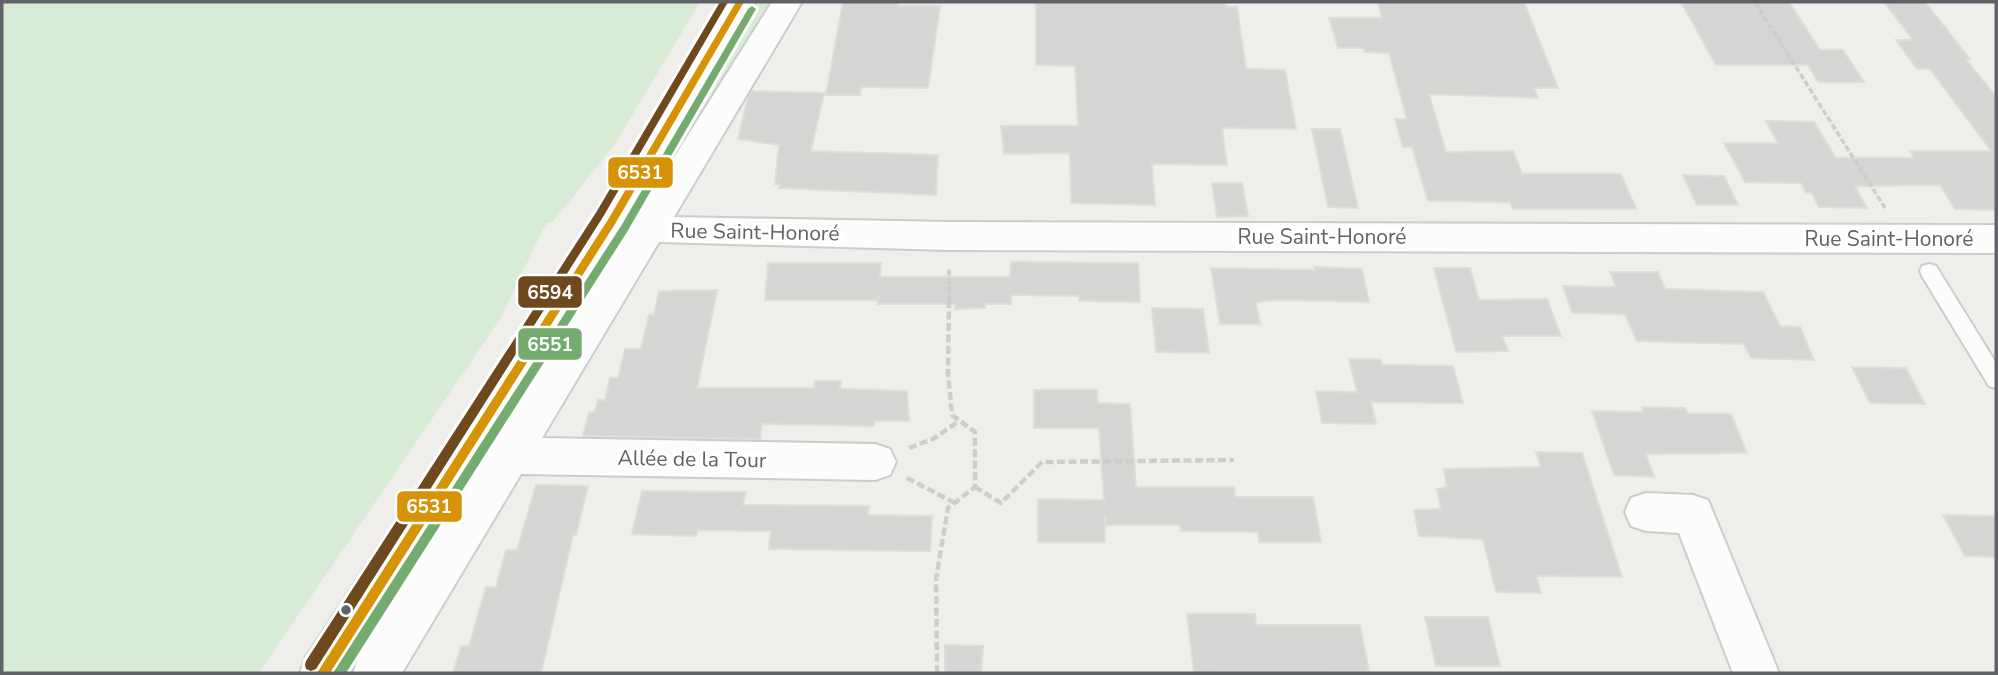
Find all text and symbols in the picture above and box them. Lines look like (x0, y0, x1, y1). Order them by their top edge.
line badge: 6531 (607, 156, 674, 189)
text: 6531 (617, 160, 663, 186)
street label: Rue Saint-Honoré (670, 217, 840, 247)
street label: Rue Saint-Honoré (1237, 223, 1407, 251)
street label: Rue Saint-Honoré (1804, 225, 1974, 253)
line badge: 6594 (517, 275, 583, 309)
text: 6594 (527, 280, 573, 306)
line badge: 6551 (517, 327, 583, 361)
text: 6551 (527, 332, 573, 358)
street label: Allée de la Tour (617, 444, 767, 474)
line badge: 6531 (396, 490, 463, 523)
text: 6531 (406, 494, 452, 520)
unlabelled marker (339, 603, 353, 617)

